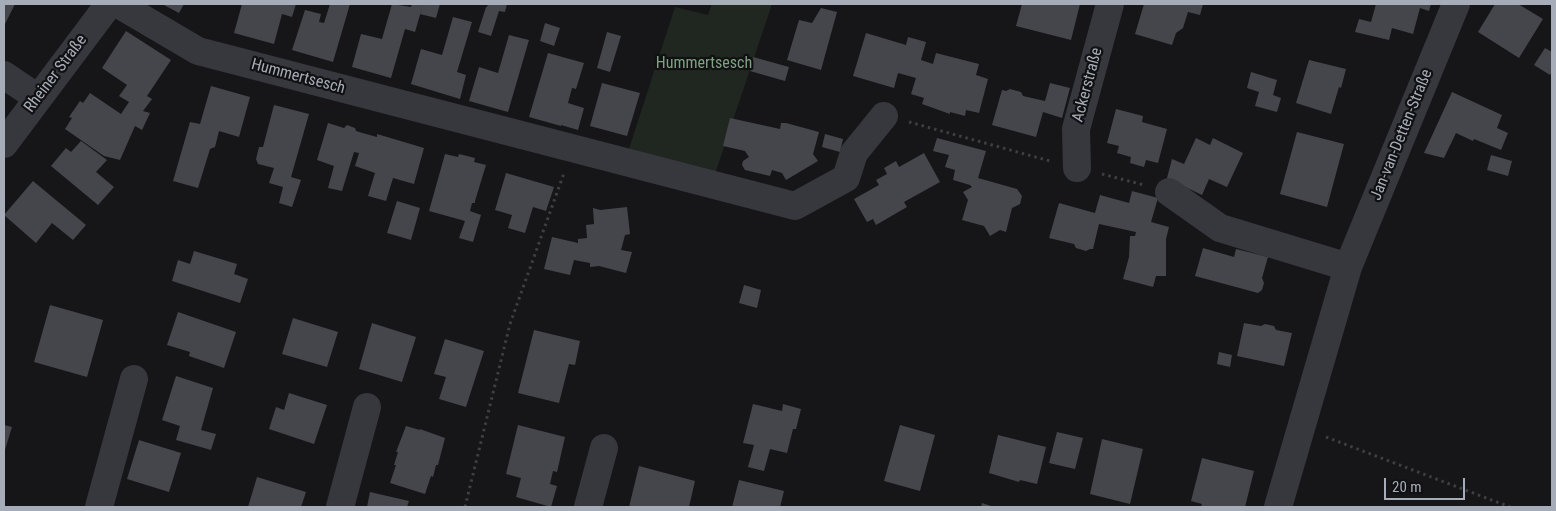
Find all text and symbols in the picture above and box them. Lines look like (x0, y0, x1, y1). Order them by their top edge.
street label: Rheiner Straße (21, 31, 91, 117)
street label: Ackerstraße (1069, 46, 1107, 124)
park label: Hummertsesch (656, 54, 752, 74)
street label: Hummertsesch (249, 55, 347, 99)
street label: Jan-van-Detten-Straße (1367, 67, 1437, 203)
scale bar (1386, 468, 1467, 500)
text: 20 m (1392, 478, 1422, 496)

